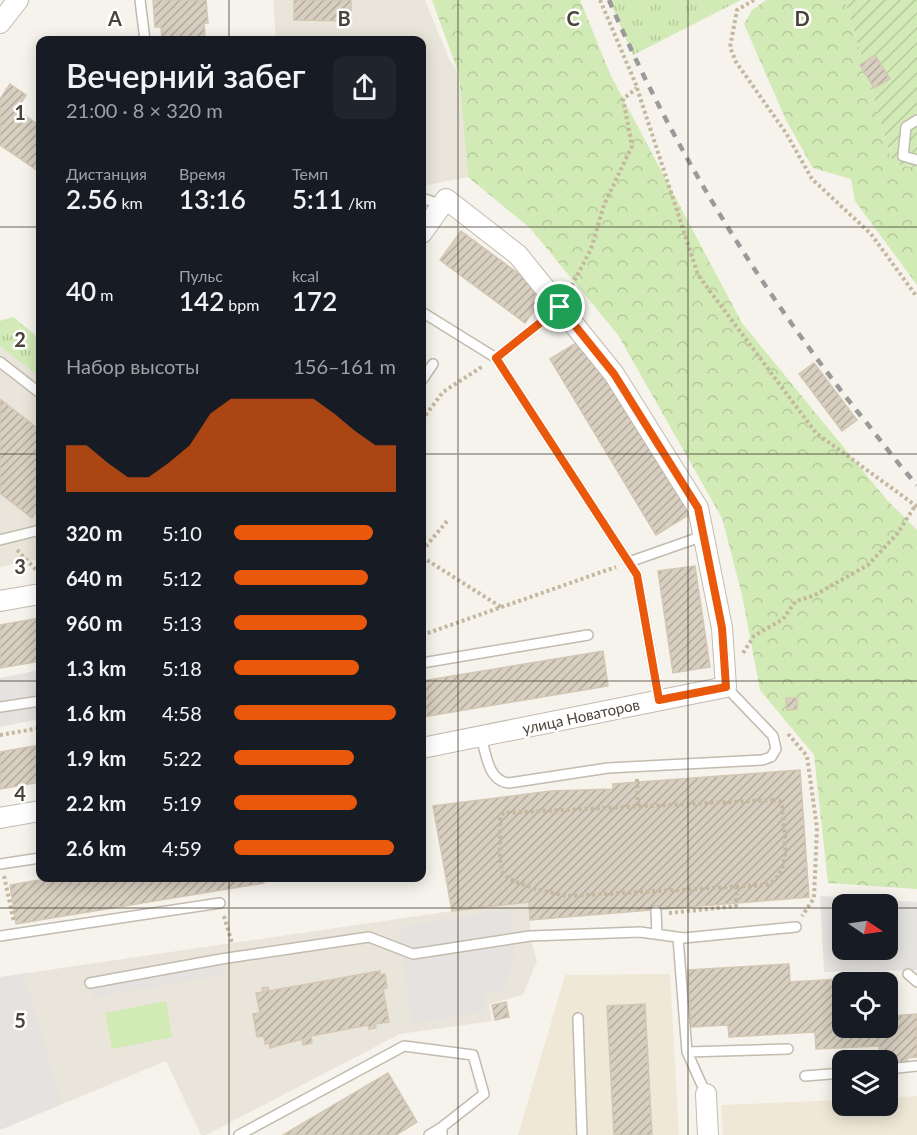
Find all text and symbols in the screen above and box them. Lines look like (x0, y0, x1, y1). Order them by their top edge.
text: A (107, 6, 122, 30)
text: B (337, 6, 351, 30)
text: C (566, 6, 580, 30)
text: D (794, 6, 810, 30)
text: Вечерний забег (66, 55, 305, 95)
button: share (333, 56, 396, 119)
text: 21:00 · 8 × 320 m (66, 98, 223, 122)
text: 1 (14, 100, 26, 124)
text: Дистанция (66, 164, 147, 183)
text: Время (179, 164, 226, 183)
text: Темп (292, 164, 328, 183)
text: 2.56 (66, 183, 117, 215)
text: 13:16 (179, 183, 246, 215)
text: 5:11 (292, 183, 344, 215)
text: km (117, 193, 143, 212)
text: /km (344, 193, 376, 212)
text: Пульс (179, 266, 223, 285)
text: kcal (292, 266, 319, 285)
text: 40 (66, 275, 96, 307)
pin (534, 281, 585, 332)
text: m (96, 285, 113, 304)
text: 142 (179, 285, 224, 317)
text: 172 (292, 285, 337, 317)
icon: arrive (543, 290, 576, 323)
text: bpm (224, 295, 259, 314)
text: 2 (14, 327, 26, 351)
text: Набор высоты (66, 354, 199, 378)
text: 156–161 m (293, 354, 396, 378)
text: 320 m (66, 521, 122, 545)
text: 5:10 (162, 521, 202, 545)
text: 3 (14, 554, 26, 578)
text: 640 m (66, 566, 122, 590)
text: 5:12 (162, 566, 202, 590)
text: 960 m (66, 611, 122, 635)
text: 5:13 (162, 611, 202, 635)
text: 1.3 km (66, 656, 126, 680)
text: 5:18 (162, 656, 202, 680)
street label: улица Новаторов (521, 695, 641, 737)
text: 1.6 km (66, 701, 126, 725)
text: 4:58 (162, 701, 202, 725)
text: 1.9 km (66, 746, 126, 770)
text: 5:22 (162, 746, 202, 770)
text: 4 (14, 781, 26, 805)
text: 2.2 km (66, 791, 126, 815)
text: 5:19 (162, 791, 202, 815)
text: 2.6 km (66, 836, 126, 860)
text: 4:59 (162, 836, 202, 860)
north arrow (832, 894, 898, 960)
map controls (832, 894, 898, 1116)
button: locate (832, 972, 898, 1038)
text: 5 (14, 1008, 26, 1032)
button: layers (832, 1050, 898, 1116)

